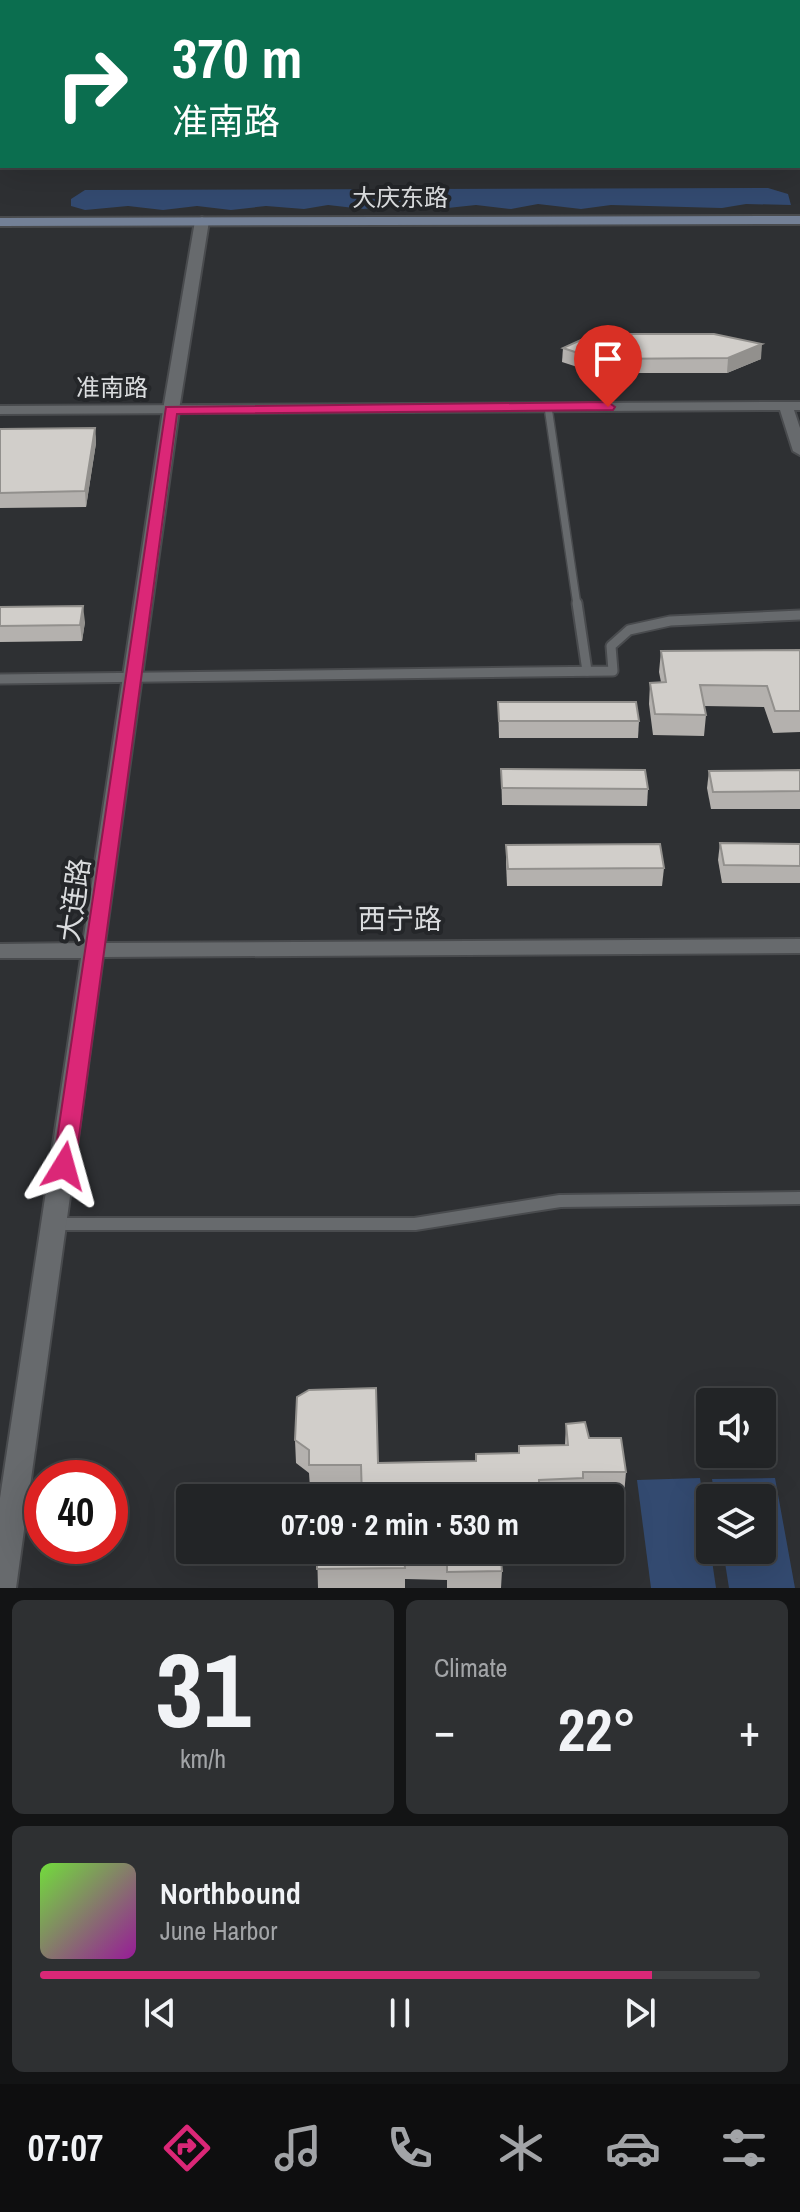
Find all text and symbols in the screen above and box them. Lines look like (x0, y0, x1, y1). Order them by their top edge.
text: 370 m (172, 20, 302, 95)
icon: right (40, 32, 144, 136)
text: 准南路 (172, 97, 280, 145)
street label: 大庆东路 (352, 181, 448, 213)
pin (574, 325, 642, 407)
icon: arrive (586, 337, 630, 381)
street label: 准南路 (76, 371, 148, 403)
street label: 大连路 (49, 856, 99, 944)
street label: 西宁路 (358, 900, 442, 938)
position arrow (22, 1124, 106, 1208)
map controls (696, 1388, 776, 1564)
button: sound (696, 1388, 776, 1468)
speed limit sign: 40 (24, 1460, 128, 1564)
button: layers (696, 1484, 776, 1564)
text: 07:09 · 2 min · 530 m (281, 1504, 519, 1544)
text: 31 (156, 1619, 250, 1759)
text: Climate (434, 1650, 507, 1685)
text: 22° (558, 1689, 636, 1770)
text: − (434, 1700, 455, 1760)
text: + (739, 1700, 760, 1760)
text: km/h (180, 1741, 226, 1776)
text: Northbound (160, 1873, 301, 1913)
text: June Harbor (160, 1913, 277, 1948)
icon: previous (138, 1991, 182, 2035)
icon: pause (378, 1991, 422, 2035)
icon: next (618, 1991, 662, 2035)
icon: directions (159, 2120, 215, 2176)
icon: music (270, 2120, 326, 2176)
icon: phone (382, 2120, 438, 2176)
icon: climate (493, 2120, 549, 2176)
icon: car (605, 2120, 661, 2176)
icon: filters (716, 2120, 772, 2176)
text: 07:07 (28, 2124, 103, 2172)

